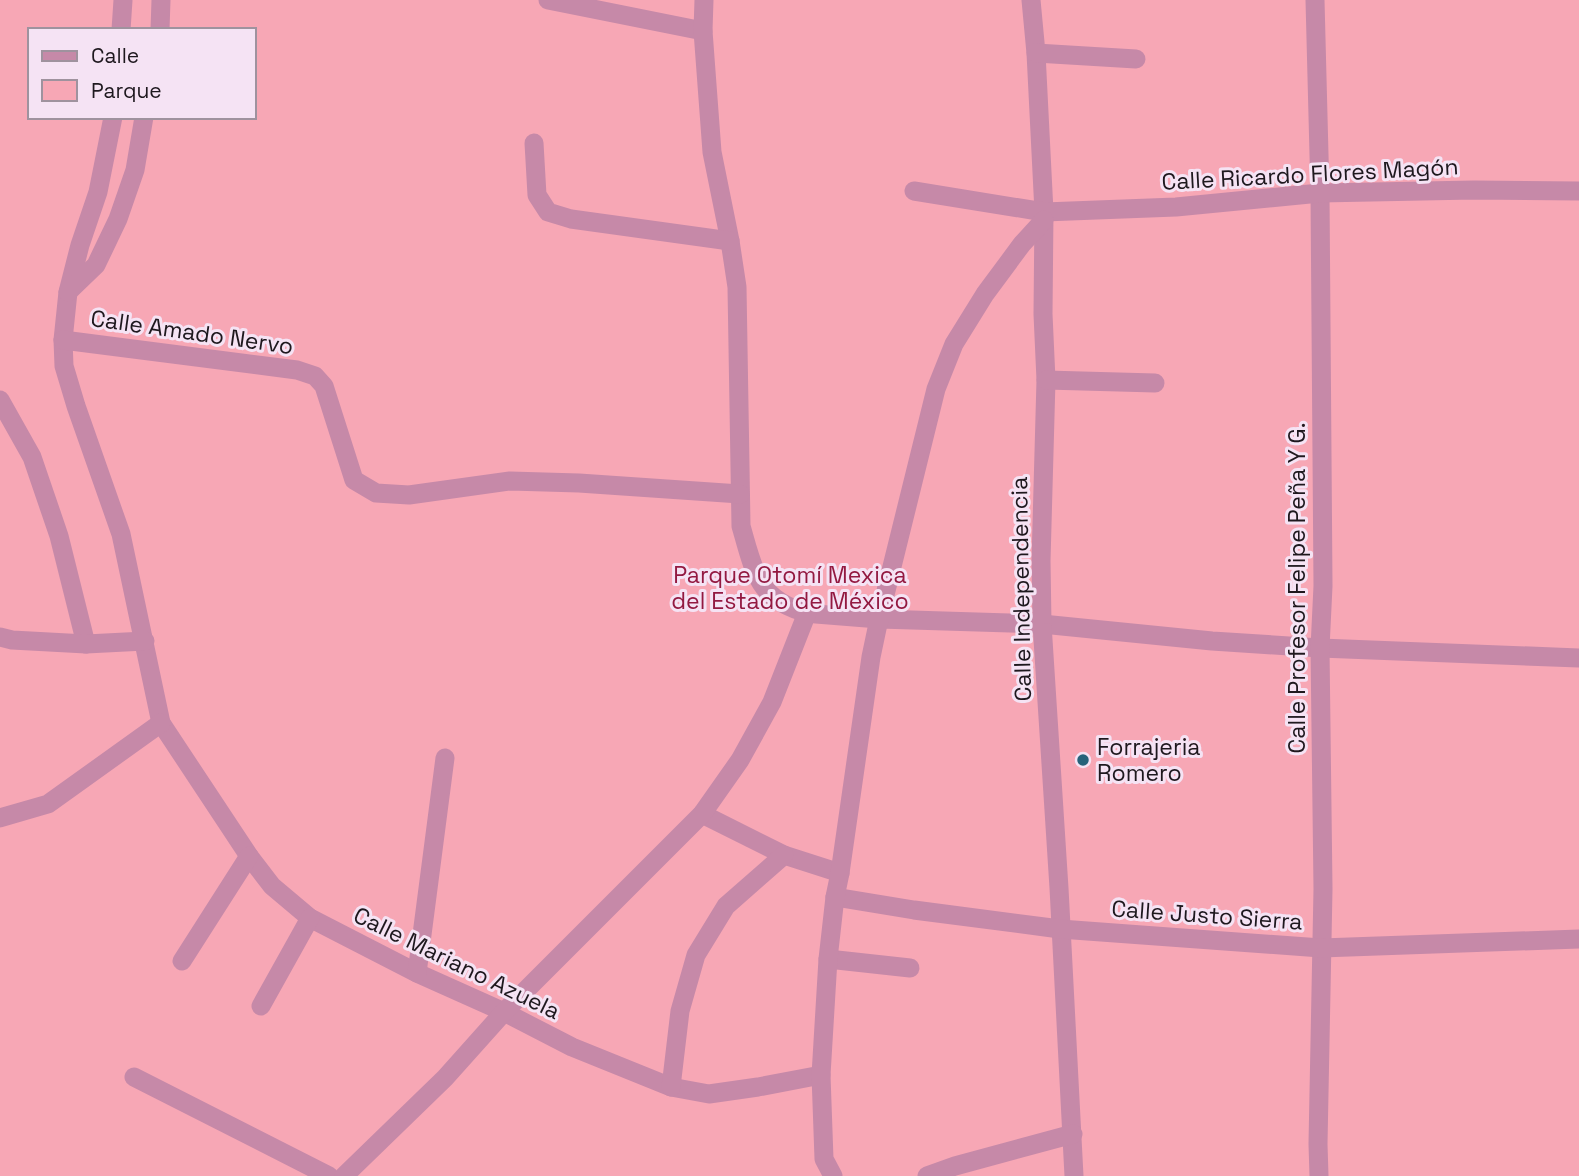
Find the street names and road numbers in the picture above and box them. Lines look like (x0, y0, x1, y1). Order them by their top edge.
street label: Calle Ricardo Flores Magón (1161, 151, 1459, 197)
street label: Calle Amado Nervo (89, 303, 295, 361)
street label: Calle Profesor Felipe Peña Y G. (1282, 423, 1312, 753)
street label: Calle Independencia (1004, 476, 1038, 702)
street label: Calle Justo Sierra (1110, 893, 1304, 937)
street label: Calle Mariano Azuela (349, 900, 565, 1026)

